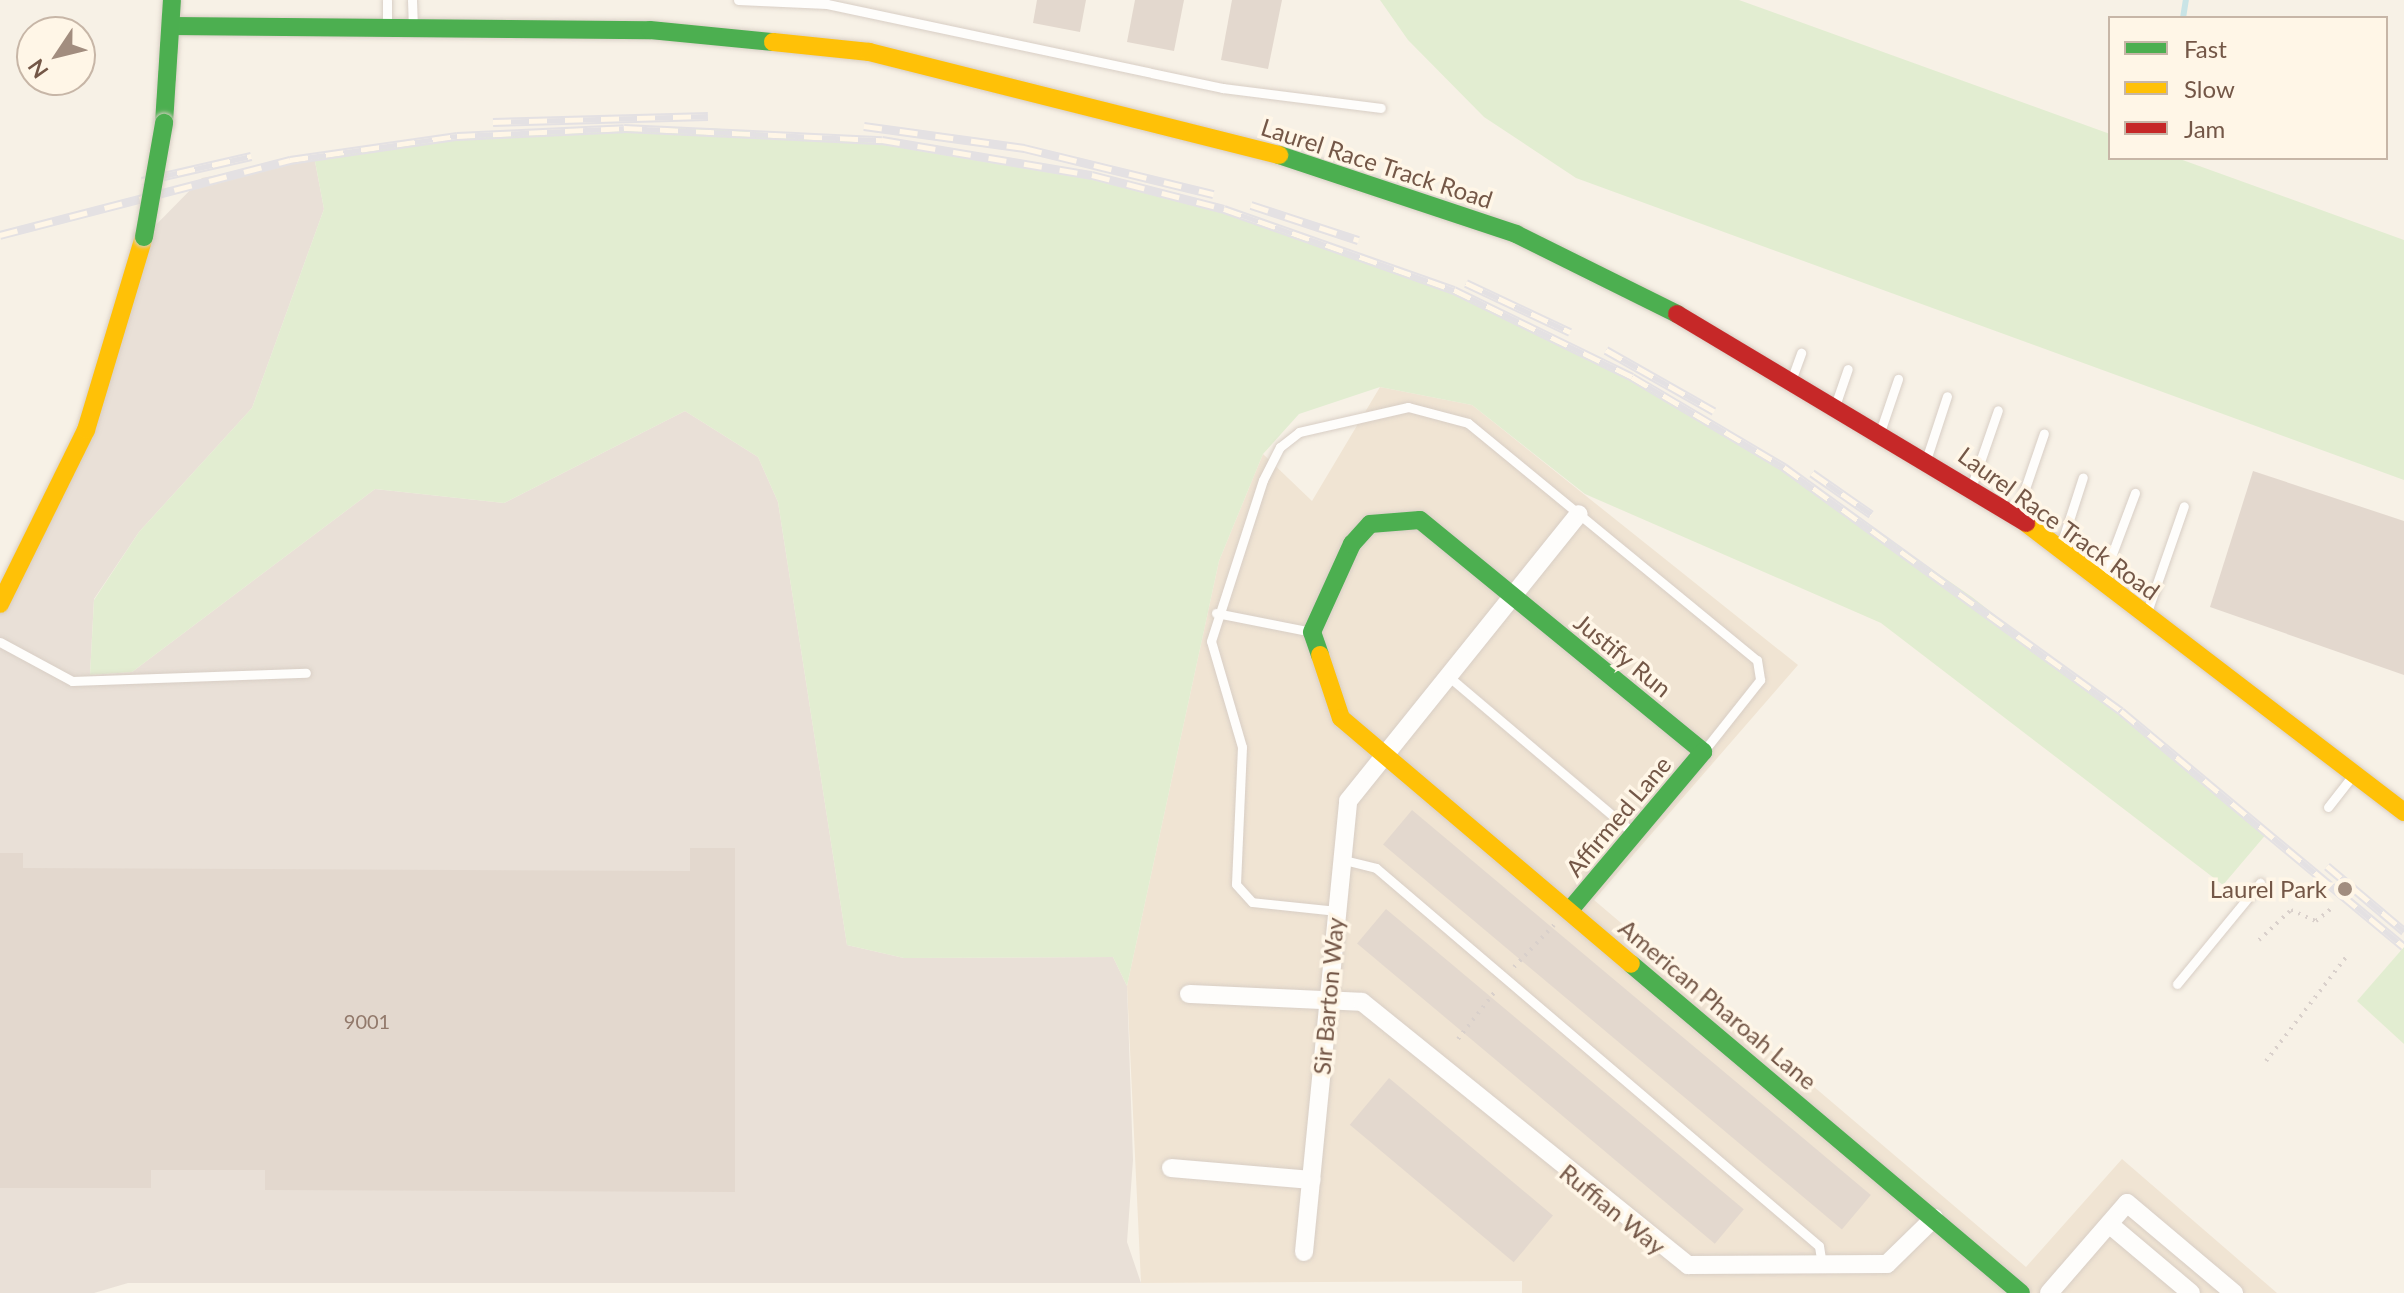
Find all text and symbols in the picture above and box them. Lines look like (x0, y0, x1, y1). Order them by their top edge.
north arrow (16, 16, 96, 96)
legend (2108, 16, 2388, 160)
text: Fast (2184, 34, 2227, 63)
text: N (22, 54, 53, 84)
text: Slow (2184, 74, 2235, 103)
street label: Laurel Race Track Road (1257, 112, 1497, 214)
text: Jam (2184, 114, 2225, 143)
street label: Laurel Race Track Road (1953, 440, 2165, 606)
street label: Justify Run (1569, 607, 1677, 703)
street label: Affirmed Lane (1559, 750, 1677, 882)
place label: Laurel Park (2210, 875, 2327, 903)
marker: Laurel Park (2334, 878, 2356, 900)
street label: American Pharoah Lane (1613, 913, 1823, 1095)
street label: Sir Barton Way (1307, 916, 1349, 1076)
house number: 9001 (344, 1009, 390, 1033)
street label: Ruffian Way (1554, 1157, 1672, 1261)

